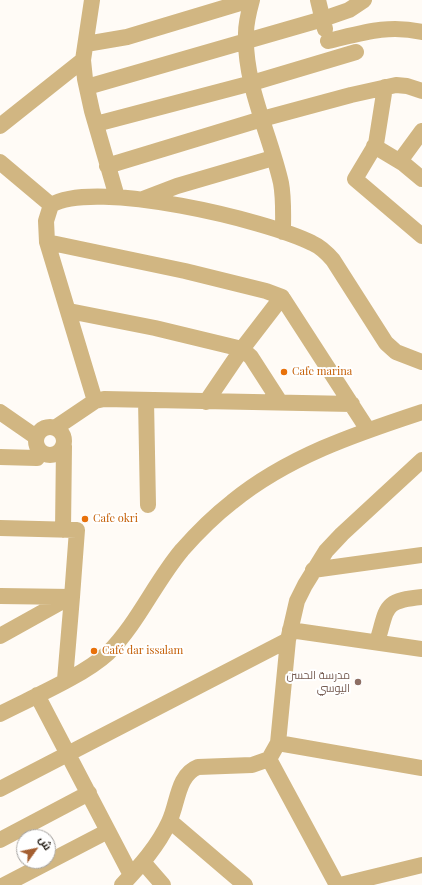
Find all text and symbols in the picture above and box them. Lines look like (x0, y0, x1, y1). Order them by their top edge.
place label: Cafe marina (292, 365, 352, 379)
marker: Cafe marina (279, 367, 289, 377)
place label: Cafe okri (93, 512, 138, 526)
marker: Cafe okri (80, 514, 90, 524)
place label: Café dar issalam (102, 644, 183, 658)
marker: Café dar issalam (89, 646, 99, 656)
place label: مدرسة الحسن اليوسي (286, 669, 350, 695)
marker: مدرسة الحسن اليوسي (353, 677, 363, 687)
north arrow (16, 829, 56, 869)
text: ش (36, 833, 56, 853)

